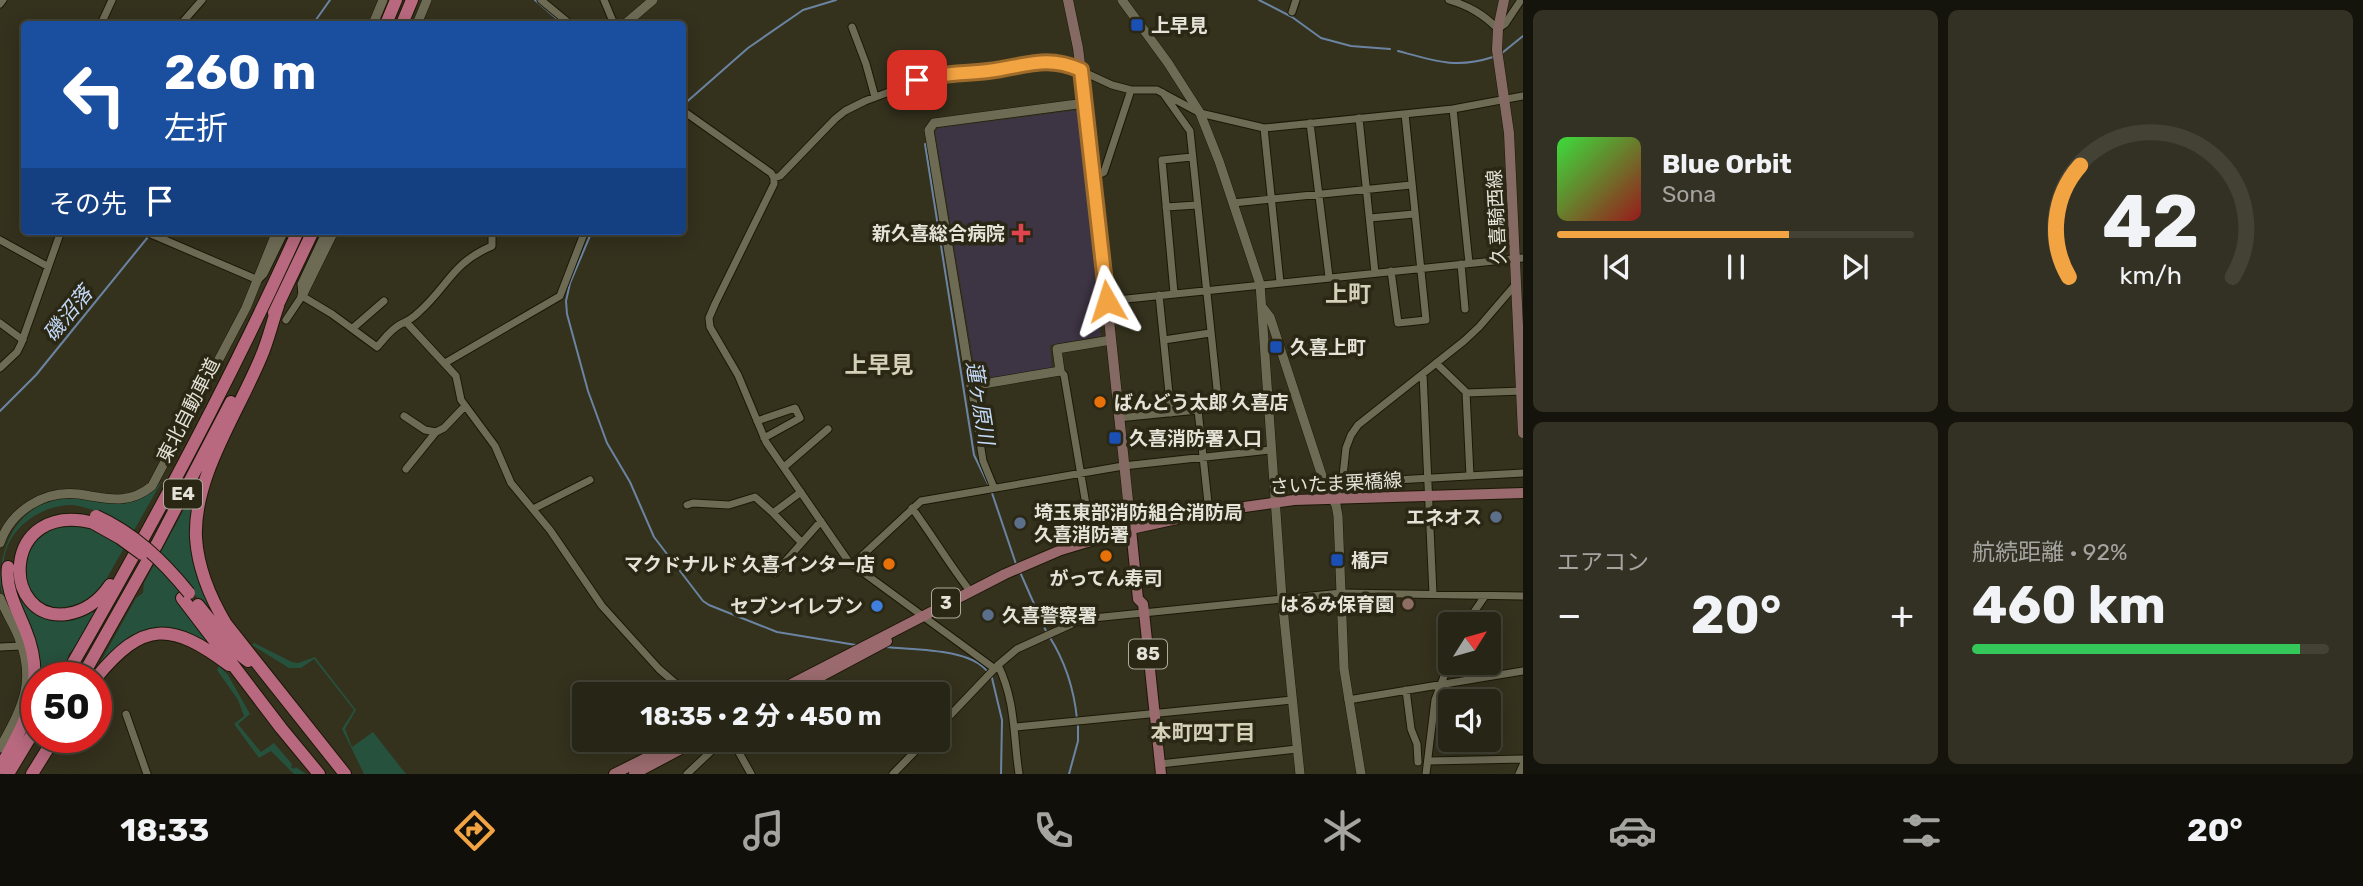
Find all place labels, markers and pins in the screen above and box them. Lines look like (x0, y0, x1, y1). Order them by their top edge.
place label: 上早見 (1151, 14, 1208, 37)
marker: 上早見 (1129, 17, 1145, 33)
pin (887, 50, 947, 110)
place label: 新久喜総合病院 (872, 222, 1005, 245)
marker: 新久喜総合病院 (1011, 223, 1031, 243)
place label: 久喜上町 (1290, 336, 1366, 359)
marker: 久喜上町 (1268, 339, 1284, 355)
place label: ばんどう太郎 久喜店 (1114, 391, 1288, 414)
marker: ばんどう太郎 久喜店 (1092, 394, 1108, 410)
place label: 久喜消防署入口 (1129, 427, 1262, 450)
marker: 久喜消防署入口 (1107, 430, 1123, 446)
place label: 埼玉東部消防組合消防局 久喜消防署 (1034, 501, 1243, 546)
place label: エネオス (1406, 506, 1482, 529)
marker: エネオス (1488, 509, 1504, 525)
marker: 埼玉東部消防組合消防局 久喜消防署 (1012, 515, 1028, 531)
marker: がってん寿司 (1098, 548, 1114, 564)
place label: 橋戸 (1351, 549, 1389, 572)
marker: 橋戸 (1329, 552, 1345, 568)
place label: マクドナルド 久喜インター店 (624, 553, 875, 576)
marker: マクドナルド 久喜インター店 (881, 556, 897, 572)
place label: がってん寿司 (1049, 567, 1163, 590)
place label: はるみ保育園 (1280, 593, 1394, 616)
place label: セブンイレブン (730, 595, 863, 618)
marker: はるみ保育園 (1400, 596, 1416, 612)
marker: セブンイレブン (869, 598, 885, 614)
place label: 久喜警察署 (1002, 604, 1097, 627)
marker: 久喜警察署 (980, 607, 996, 623)

